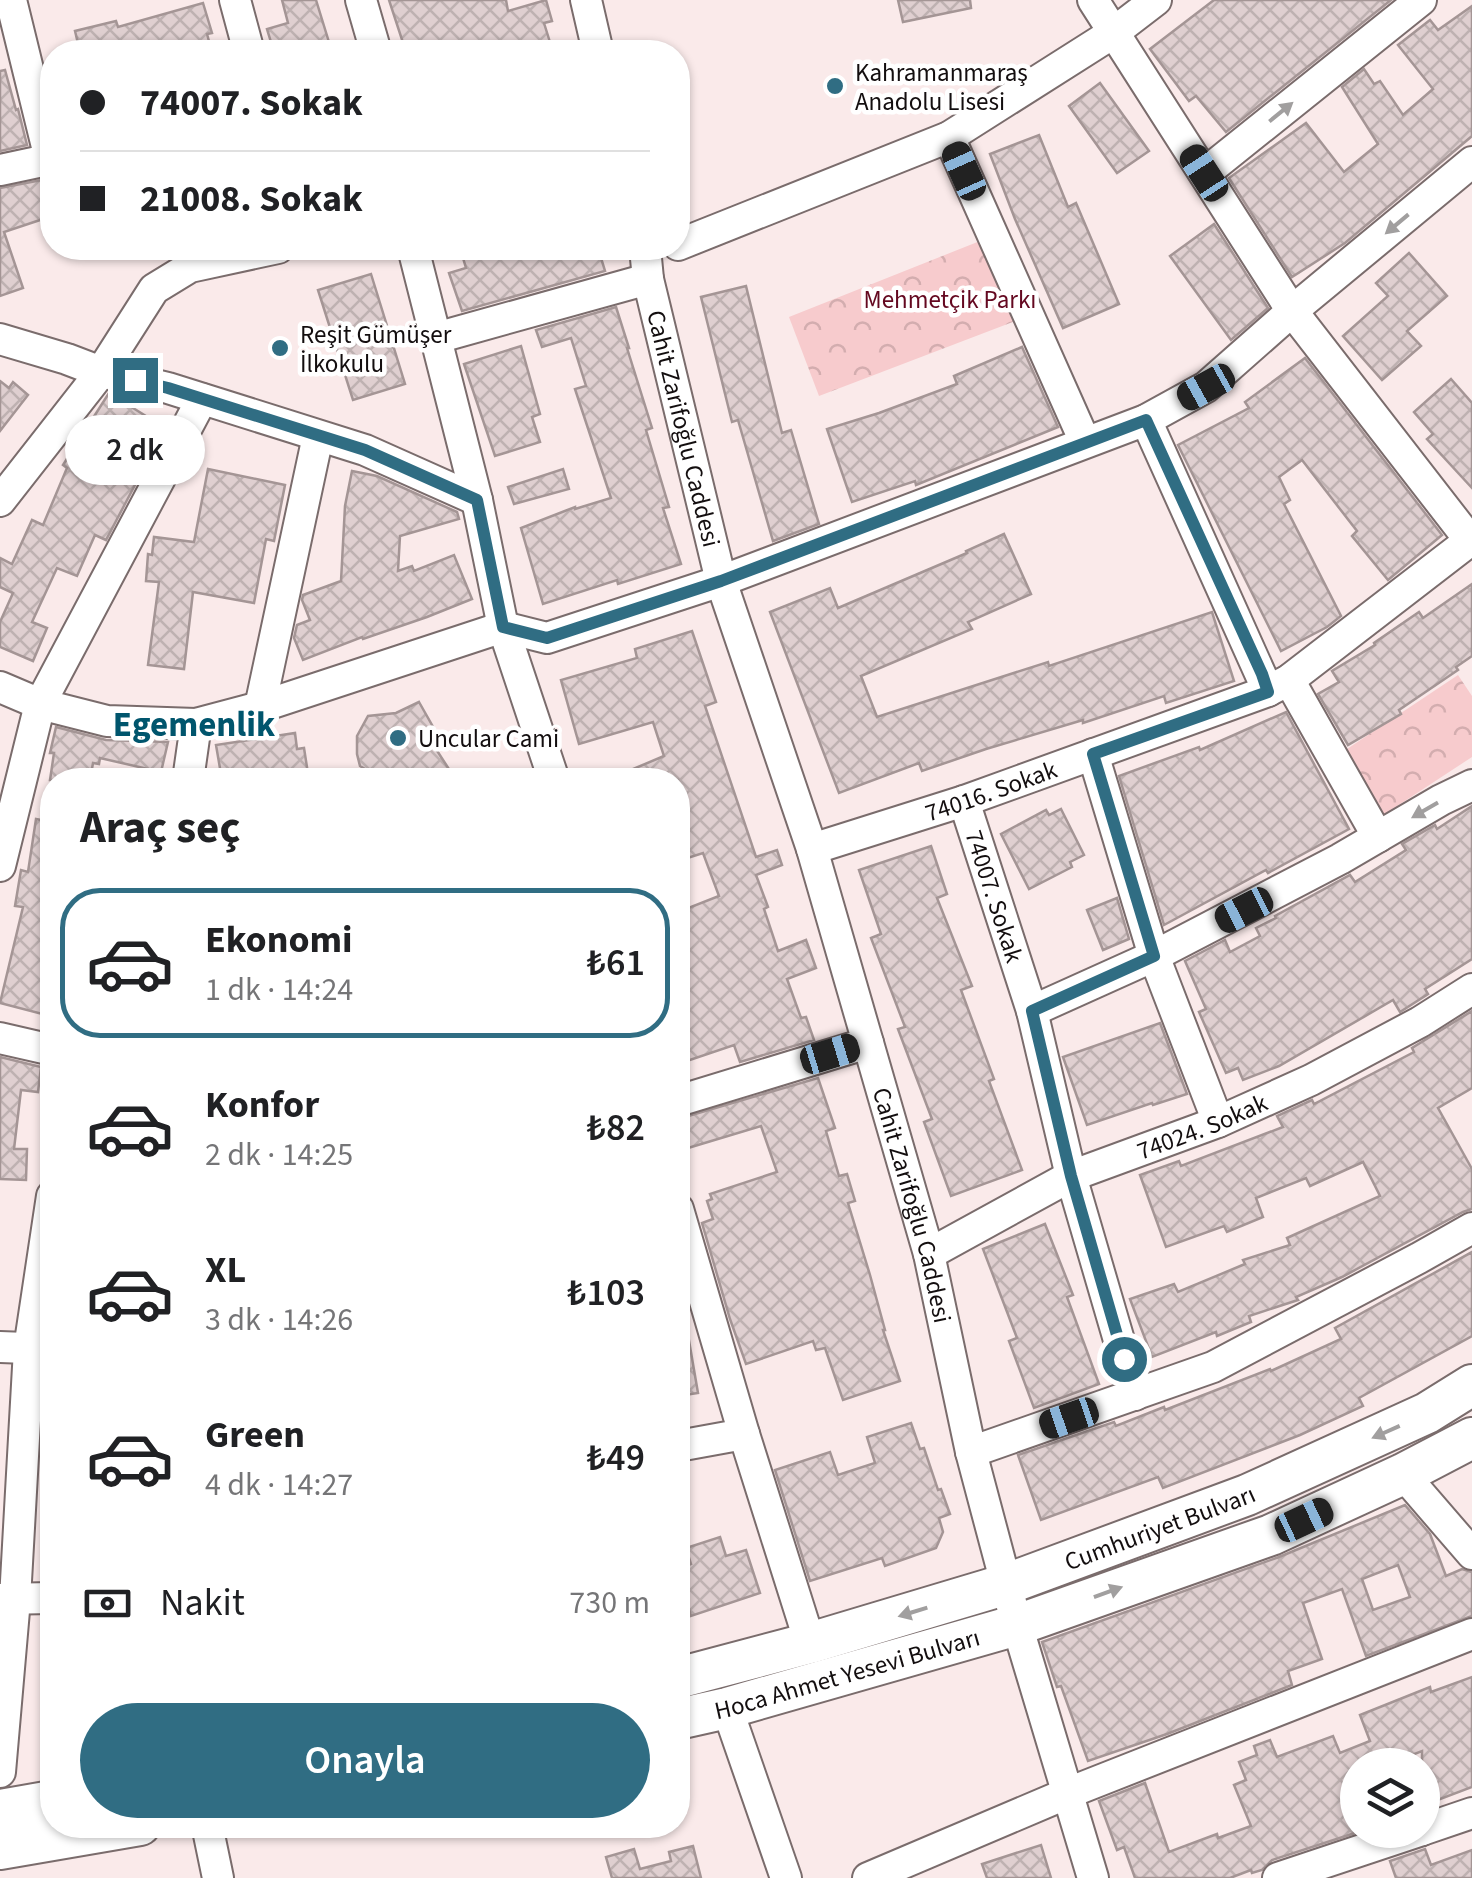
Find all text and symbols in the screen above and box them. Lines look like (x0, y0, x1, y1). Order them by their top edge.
place label: Kahramanmaraş Anadolu Lisesi (855, 55, 1028, 120)
marker: Kahramanmaraş Anadolu Lisesi (824, 75, 846, 97)
text: 74007. Sokak (140, 76, 363, 130)
one-way arrow (1268, 102, 1293, 123)
car (938, 137, 990, 205)
car (1175, 140, 1233, 206)
text: 21008. Sokak (140, 172, 363, 226)
one-way arrow (1385, 213, 1410, 235)
park label: Mehmetçik Parkı (864, 282, 1037, 318)
street label: Cahit Zarifoğlu Caddesi (637, 307, 729, 551)
place label: Reşit Gümüşer İlkokulu (300, 317, 452, 382)
marker: Reşit Gümüşer İlkokulu (269, 337, 291, 359)
route end (113, 358, 158, 403)
car (1172, 359, 1240, 415)
callout: 2 dk (65, 415, 205, 485)
text: 2 dk (106, 427, 164, 473)
district label: Egemenlik (113, 700, 275, 750)
place label: Uncular Cami (418, 721, 559, 757)
marker: Uncular Cami (387, 727, 409, 749)
street label: 74016. Sokak (921, 752, 1063, 831)
text: Araç seç (80, 796, 240, 860)
one-way arrow (1410, 801, 1439, 818)
street label: 74007. Sokak (956, 825, 1032, 968)
car (1210, 883, 1278, 937)
text: Ekonomi (205, 913, 353, 967)
icon: car (85, 918, 175, 1008)
text: ₺61 (587, 936, 645, 990)
text: 1 dk · 14:24 (205, 967, 353, 1013)
car (797, 1031, 863, 1077)
text: Konfor (205, 1078, 319, 1132)
icon: car (85, 1083, 175, 1173)
street label: Cahit Zarifoğlu Caddesi (863, 1083, 960, 1326)
street label: 74024. Sokak (1132, 1085, 1274, 1169)
text: ₺82 (587, 1101, 645, 1155)
text: 2 dk · 14:25 (205, 1132, 353, 1178)
text: XL (205, 1243, 246, 1297)
icon: car (85, 1248, 175, 1338)
text: ₺103 (567, 1266, 645, 1320)
text: 3 dk · 14:26 (205, 1297, 353, 1343)
route start (1102, 1337, 1147, 1382)
car (1036, 1394, 1102, 1442)
text: Green (205, 1408, 305, 1462)
icon: car (85, 1413, 175, 1503)
one-way arrow (1372, 1424, 1401, 1440)
text: ₺49 (587, 1431, 645, 1485)
text: 4 dk · 14:27 (205, 1462, 353, 1508)
street label: Cumhuriyet Bulvarı (1059, 1476, 1262, 1580)
car (1270, 1494, 1338, 1546)
icon: cash (80, 1576, 135, 1631)
text: Nakit (160, 1576, 245, 1630)
text: 730 m (569, 1580, 650, 1626)
one-way arrow (1094, 1584, 1124, 1599)
one-way arrow (898, 1605, 928, 1620)
street label: Hoca Ahmet Yesevi Bulvarı (711, 1620, 984, 1729)
button: Onayla (80, 1703, 650, 1818)
map controls (1340, 1748, 1440, 1848)
button: layers (1340, 1748, 1440, 1848)

